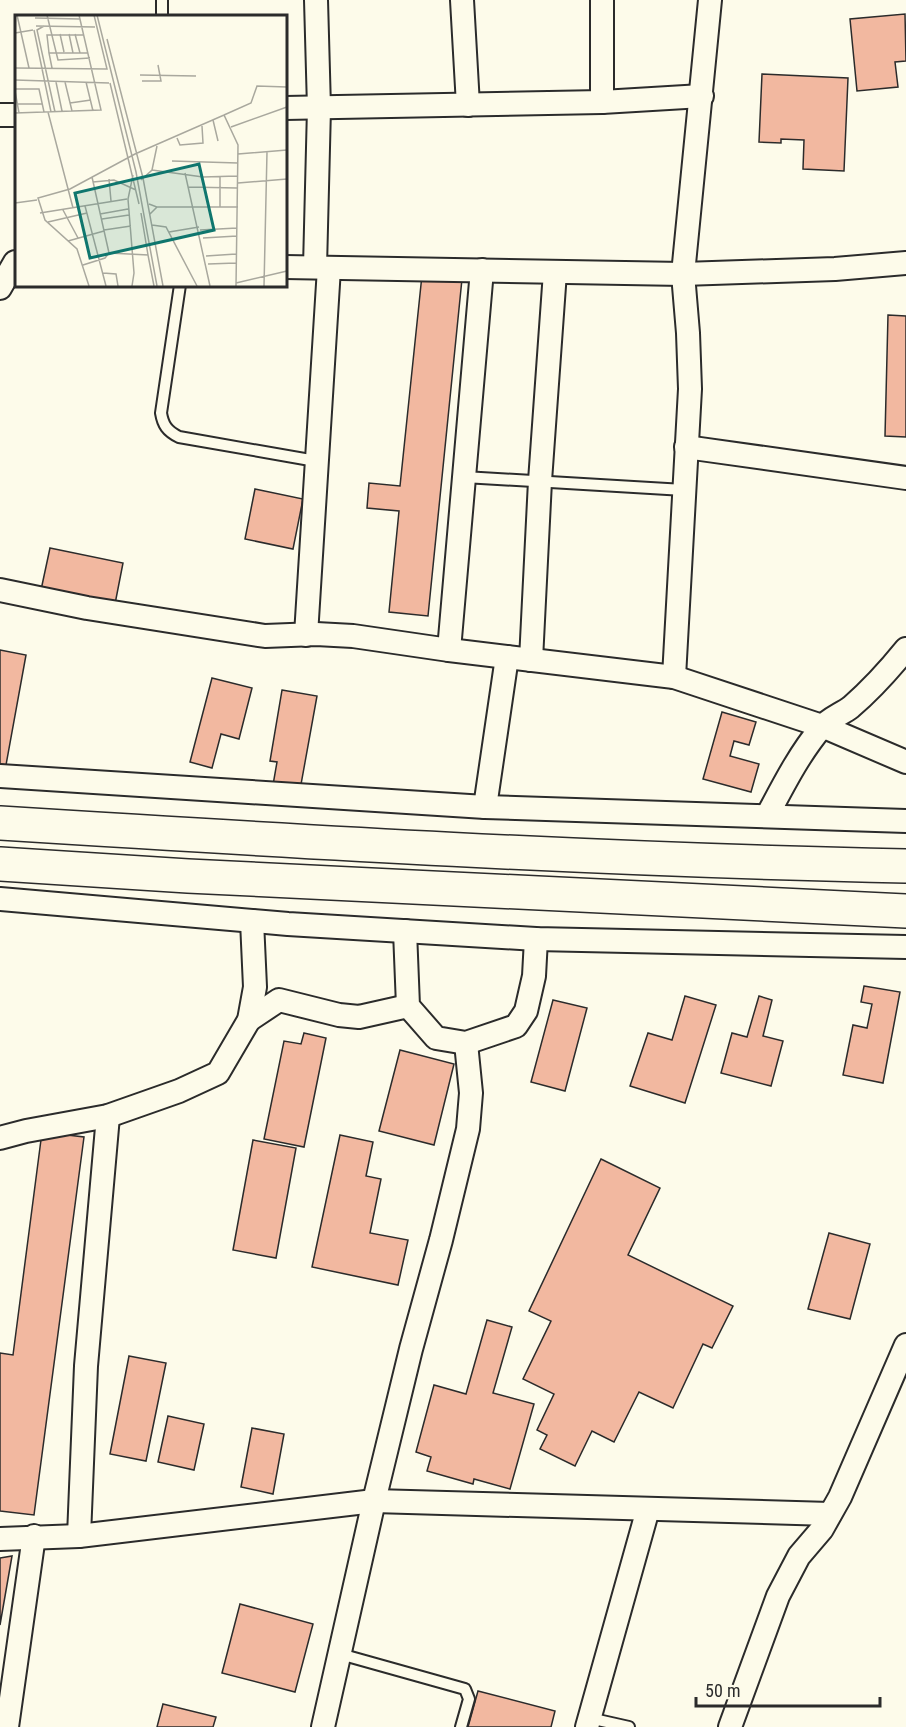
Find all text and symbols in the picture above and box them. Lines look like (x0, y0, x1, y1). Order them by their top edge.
inset map (15, 15, 286, 286)
scale bar (696, 1670, 880, 1708)
text: 50 m (705, 1680, 740, 1701)

